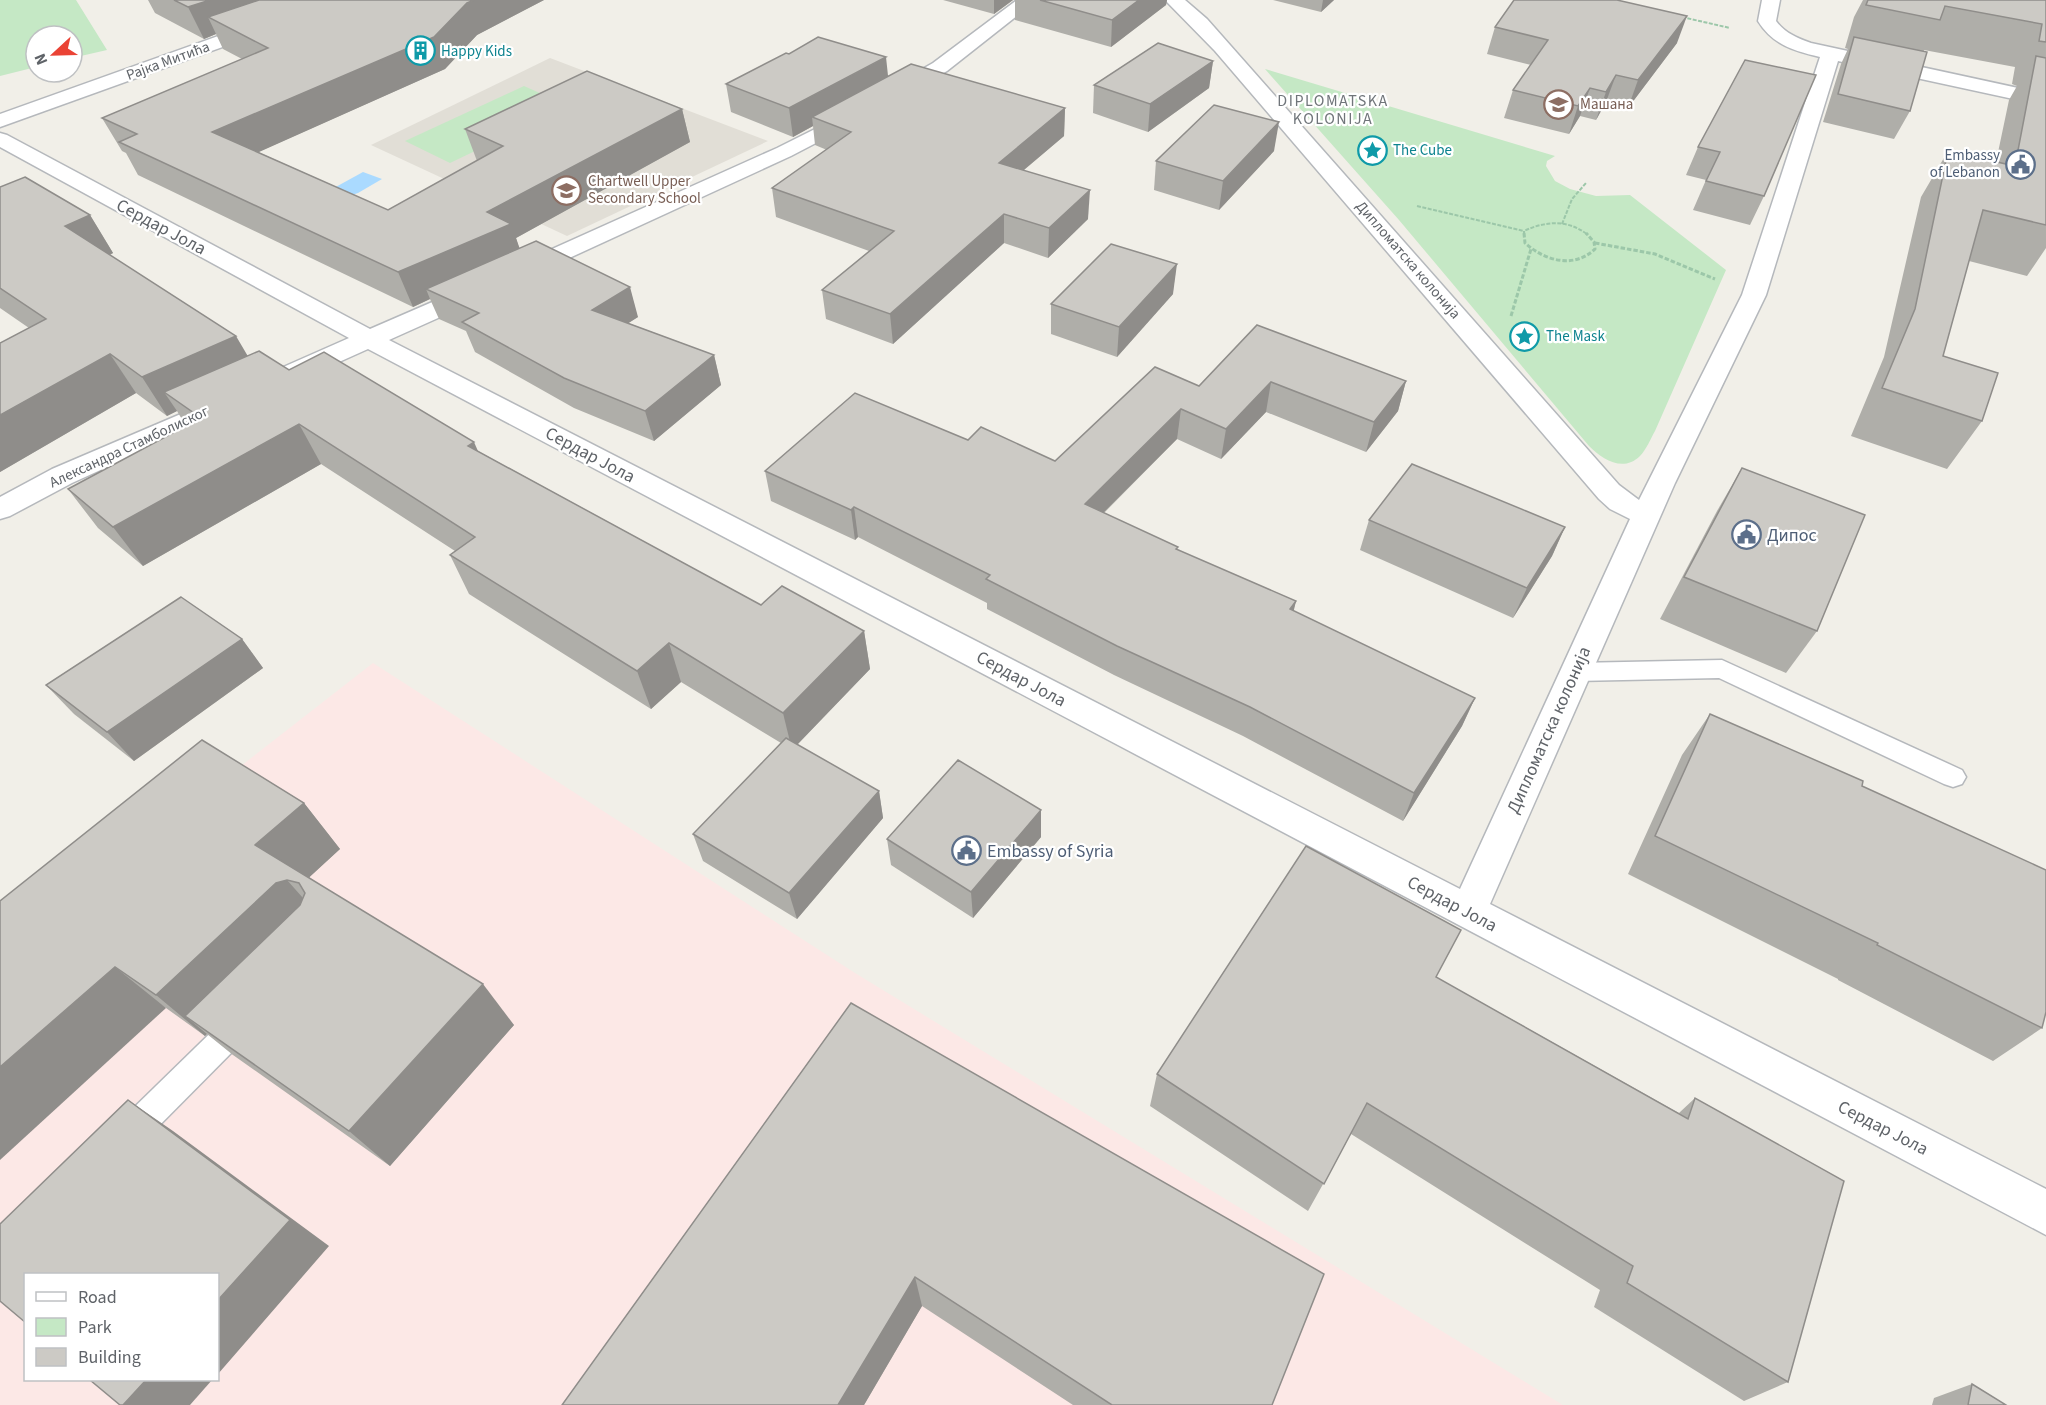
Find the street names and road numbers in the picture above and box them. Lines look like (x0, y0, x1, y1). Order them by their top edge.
street label: Рајка Митића (123, 36, 213, 86)
street label: Сердар Јола (112, 193, 210, 261)
street label: Дипломатска колонија (1351, 196, 1465, 324)
street label: Александра Стамболиског (46, 401, 212, 493)
street label: Сердар Јола (541, 421, 639, 489)
street label: Дипломатска колонија (1501, 643, 1597, 817)
street label: Сердар Јола (972, 645, 1070, 713)
street label: Сердар Јола (1403, 870, 1501, 938)
street label: Сердар Јола (1833, 1094, 1933, 1162)

